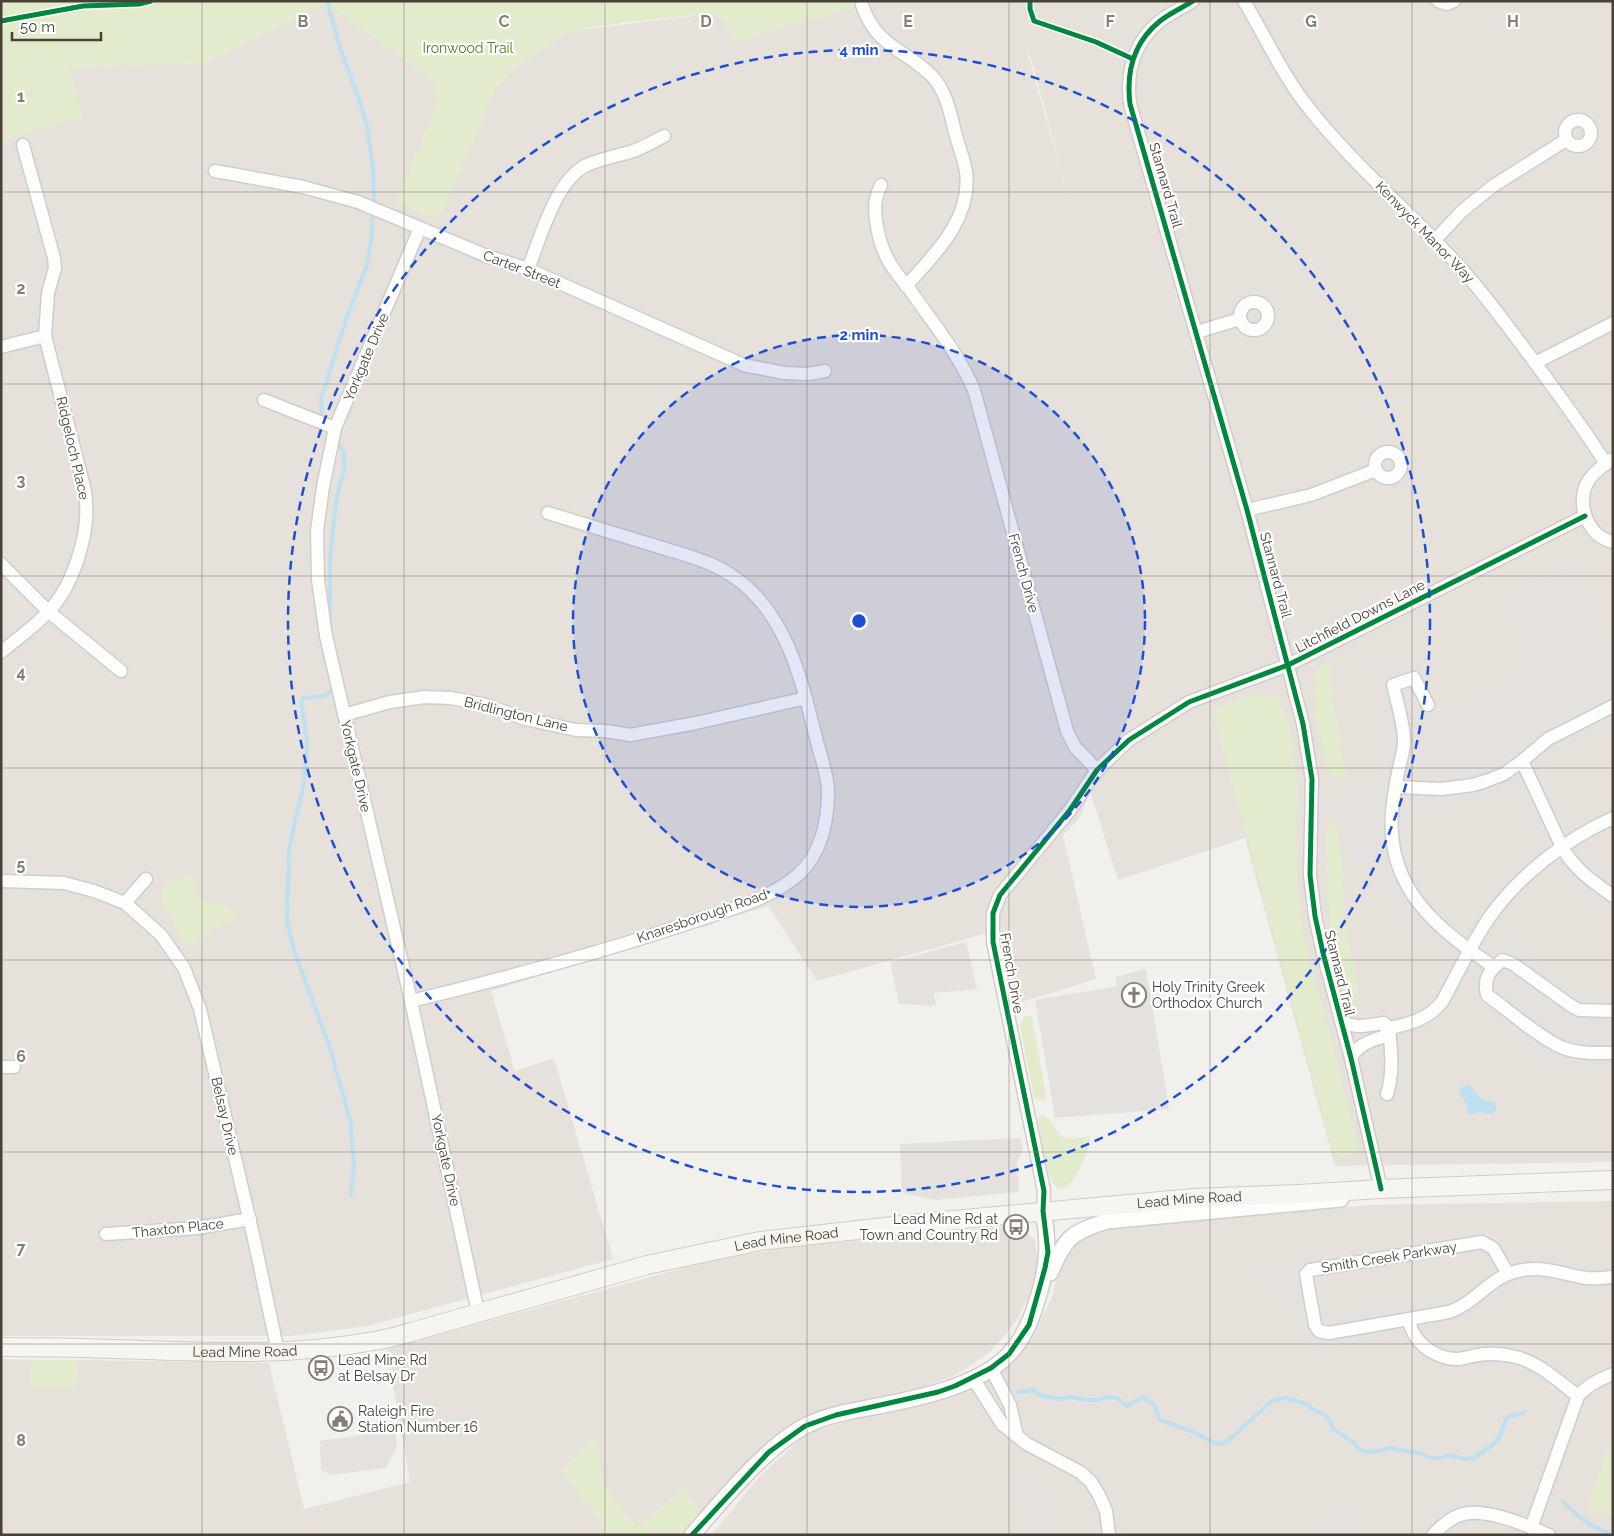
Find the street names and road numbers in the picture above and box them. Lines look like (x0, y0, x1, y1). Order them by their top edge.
street label: Stannard Trail (1146, 141, 1186, 230)
street label: Kenwyck Manor Way (1372, 178, 1478, 286)
street label: Carter Street (481, 247, 563, 291)
street label: Yorkgate Drive (340, 311, 392, 403)
street label: Ridgeloch Place (53, 395, 93, 501)
street label: Stannard Trail (1257, 530, 1295, 620)
street label: French Drive (1006, 532, 1042, 614)
street label: Litchfield Downs Lane (1293, 576, 1427, 656)
street label: Bridlington Lane (462, 693, 570, 735)
street label: Yorkgate Drive (338, 718, 374, 814)
street label: Knaresborough Road (635, 886, 769, 946)
street label: Stannard Trail (1322, 928, 1358, 1018)
street label: French Drive (997, 931, 1027, 1015)
street label: Belsay Drive (208, 1075, 242, 1157)
street label: Yorkgate Drive (428, 1112, 464, 1208)
street label: Lead Mine Road (1136, 1188, 1242, 1211)
street label: Thaxton Place (131, 1215, 225, 1241)
street label: Lead Mine Road (733, 1224, 839, 1254)
street label: Smith Creek Parkway (1320, 1238, 1458, 1276)
street label: Lead Mine Road (192, 1342, 298, 1360)

